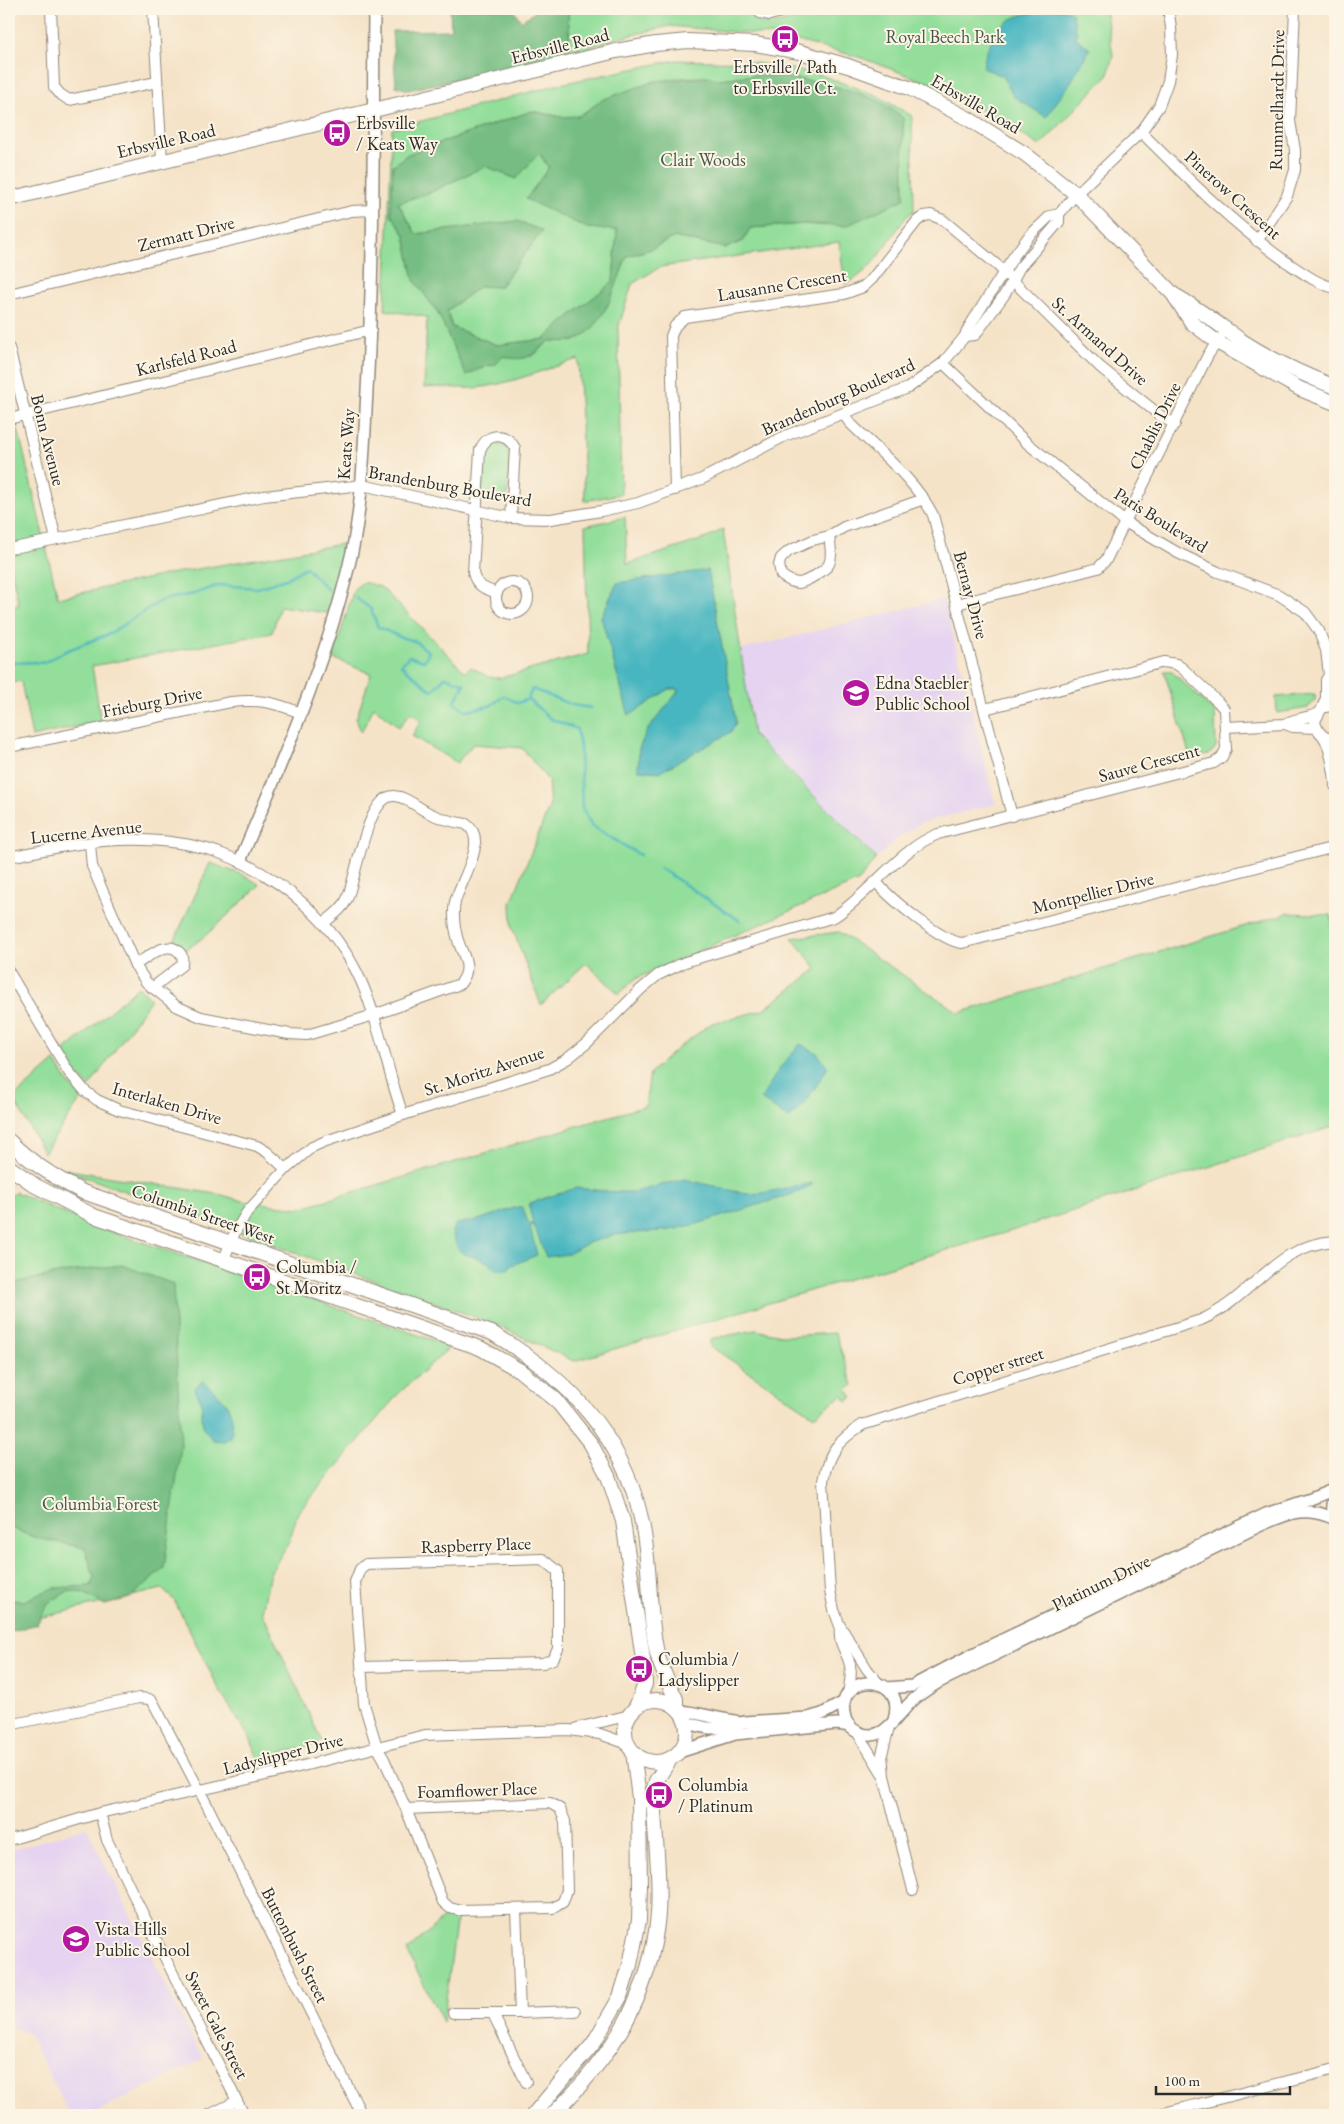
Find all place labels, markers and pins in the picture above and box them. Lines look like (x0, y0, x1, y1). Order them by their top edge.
bus stop icon: Erbsville / Path to Erbsville Ct. (770, 24, 800, 54)
place label: Erbsville / Path to Erbsville Ct. (733, 55, 837, 99)
place label: Erbsville / Keats Way (356, 111, 438, 155)
bus stop icon: Erbsville / Keats Way (322, 118, 352, 148)
place label: Edna Staebler Public School (875, 671, 970, 715)
school or university icon: Edna Staebler Public School (841, 678, 871, 708)
place label: Columbia / St Moritz (276, 1255, 357, 1299)
bus stop icon: Columbia / St Moritz (242, 1262, 272, 1292)
place label: Columbia / Ladyslipper (658, 1647, 739, 1691)
bus stop icon: Columbia / Ladyslipper (624, 1654, 654, 1684)
place label: Columbia / Platinum (678, 1773, 753, 1817)
bus stop icon: Columbia / Platinum (644, 1780, 674, 1810)
place label: Vista Hills Public School (95, 1917, 190, 1961)
school or university icon: Vista Hills Public School (61, 1924, 91, 1954)

